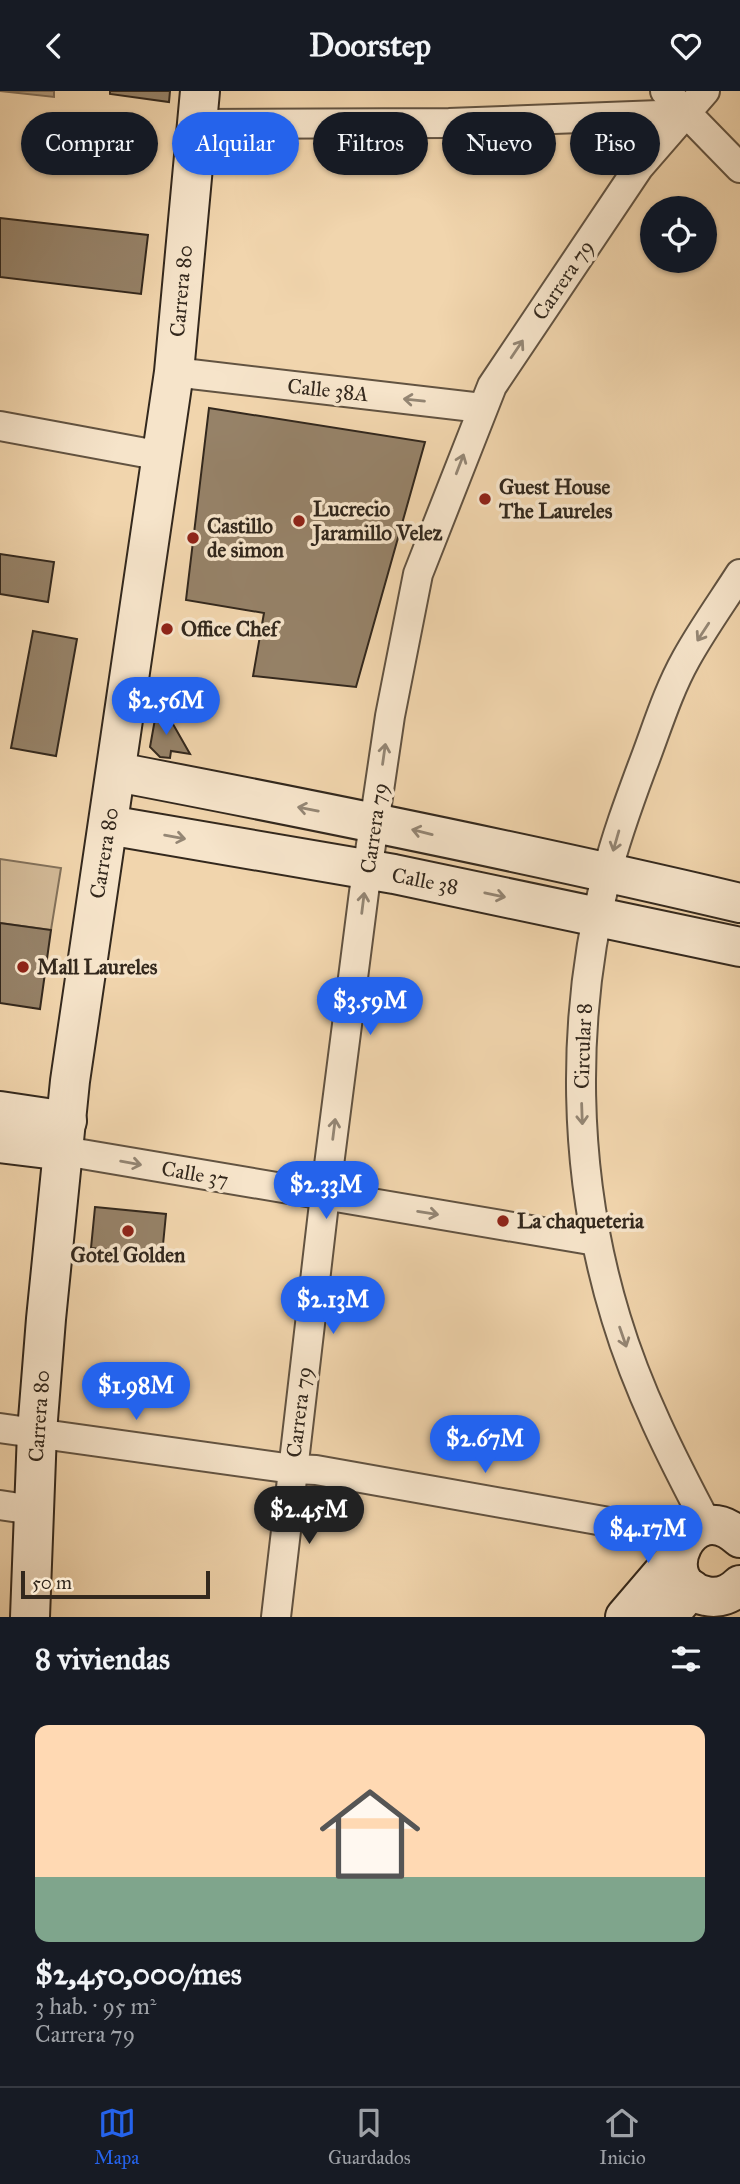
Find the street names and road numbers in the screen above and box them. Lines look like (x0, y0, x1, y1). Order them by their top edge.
street label: Carrera 79 (527, 235, 599, 325)
street label: Carrera 80 (164, 244, 198, 338)
street label: Calle 38A (286, 373, 370, 407)
street label: Carrera 79 (355, 781, 393, 875)
street label: Carrera 80 (84, 805, 124, 901)
street label: Calle 38 (389, 862, 461, 900)
street label: Circular 8 (569, 1003, 597, 1089)
street label: Calle 37 (160, 1155, 230, 1193)
street label: Carrera 79 (281, 1365, 317, 1459)
street label: Carrera 80 (23, 1369, 55, 1463)

